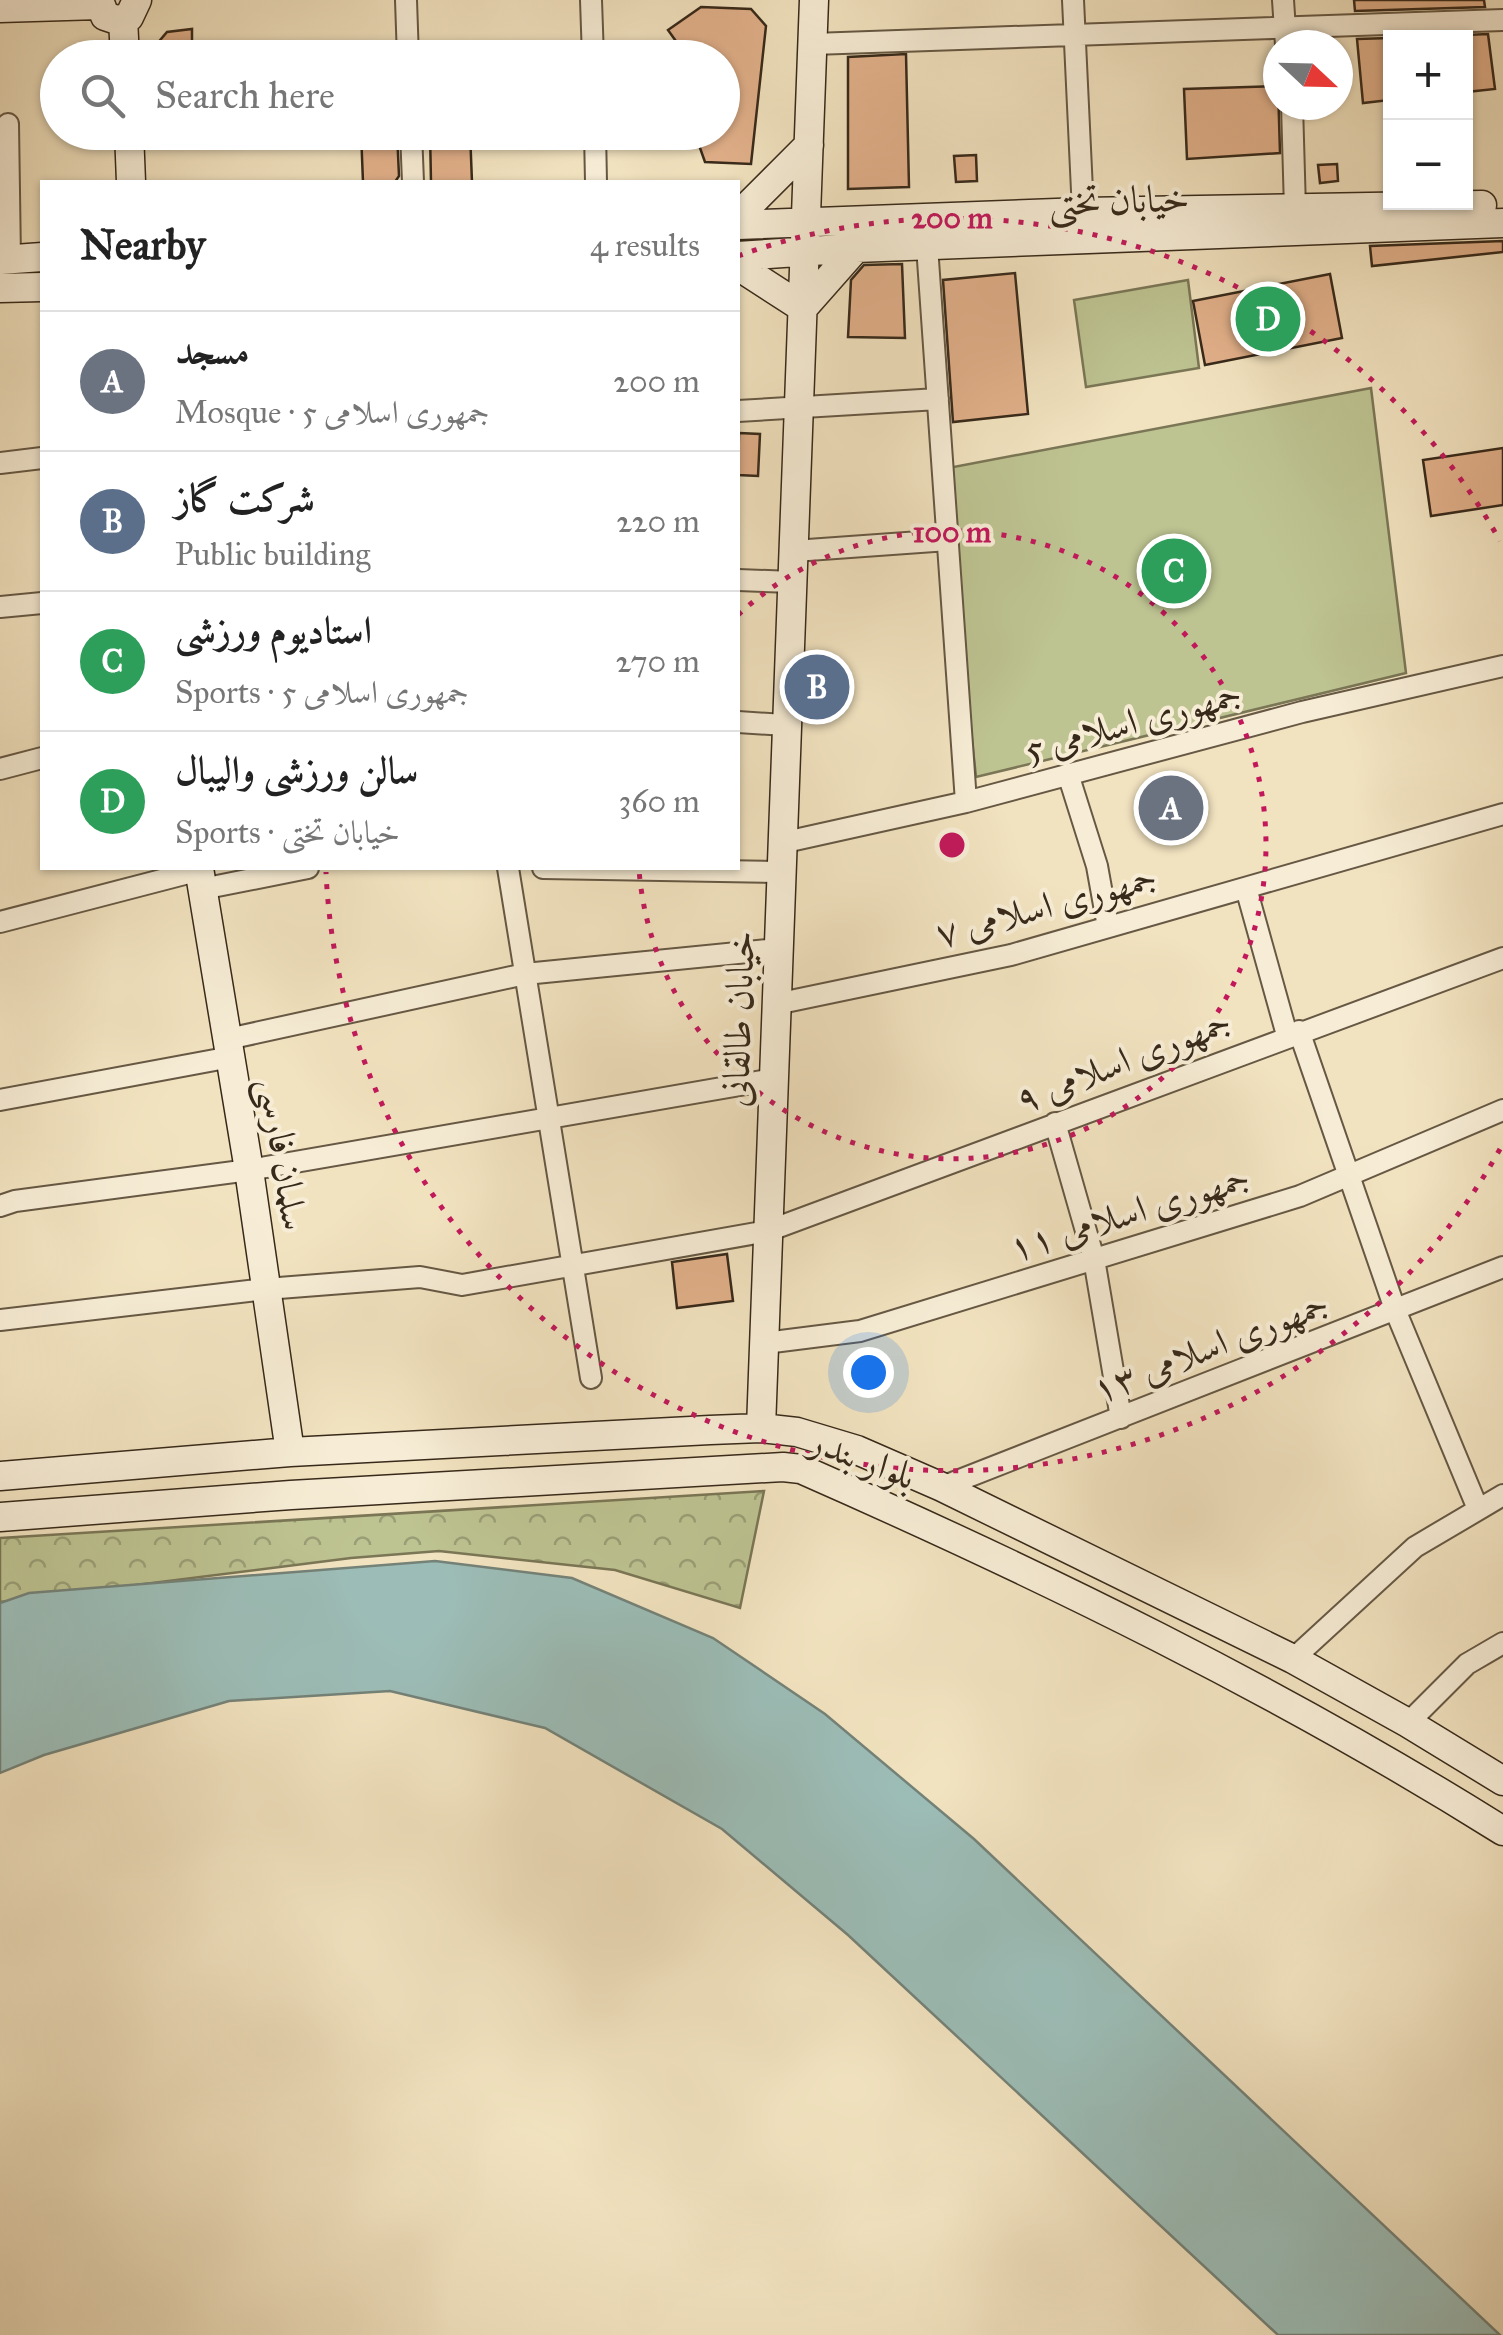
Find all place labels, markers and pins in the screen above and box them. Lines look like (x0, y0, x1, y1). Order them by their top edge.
pin: D (1236, 282, 1300, 356)
pin: C (1142, 534, 1206, 608)
pin: B (784, 650, 850, 724)
pin: A (1138, 770, 1204, 846)
centre of rings (934, 827, 970, 863)

